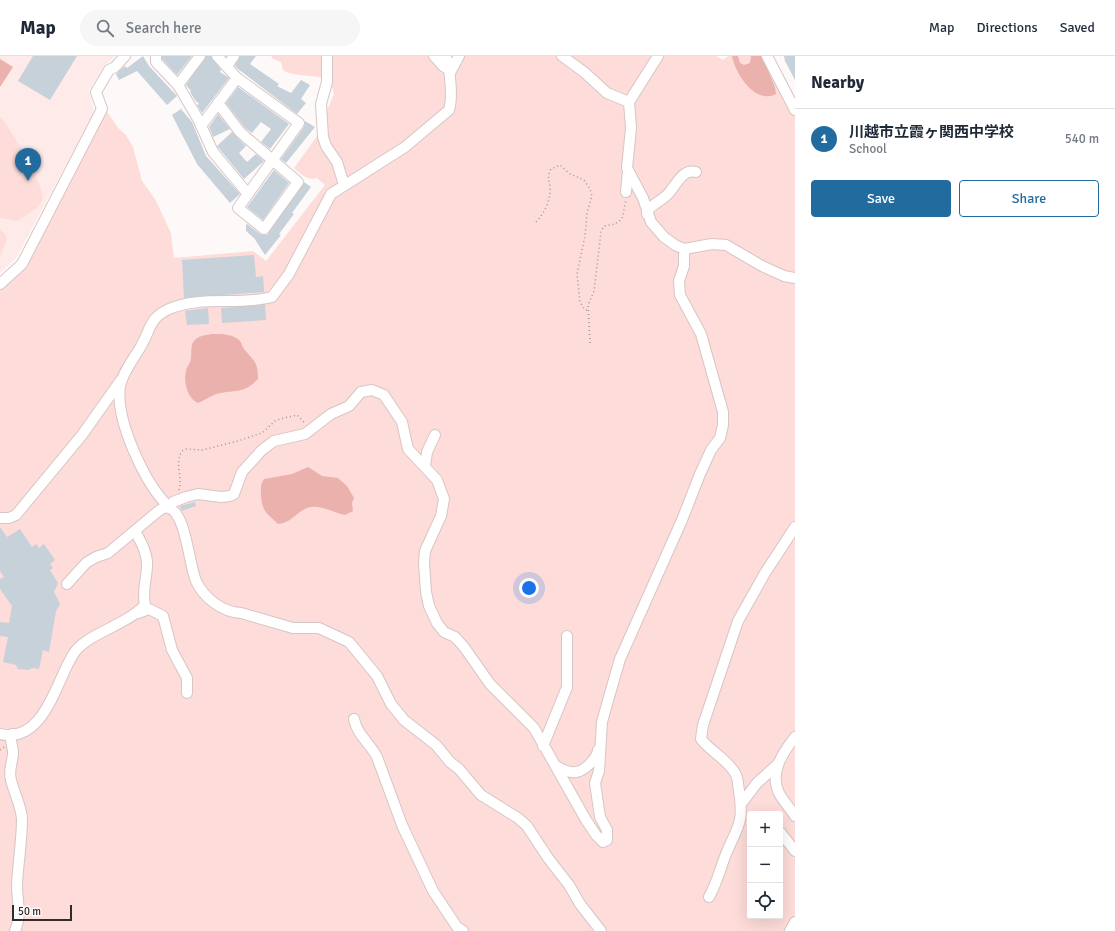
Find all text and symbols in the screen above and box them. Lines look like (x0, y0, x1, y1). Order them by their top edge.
search box (80, 10, 360, 46)
text: Map (20, 16, 56, 40)
icon: search (94, 17, 116, 39)
text: Search here (126, 19, 201, 37)
text: Map (929, 19, 955, 36)
text: Directions (977, 19, 1038, 36)
text: Saved (1060, 19, 1095, 36)
text: Nearby (811, 72, 864, 93)
text: 川越市立霞ヶ関西中学校 (849, 123, 1014, 141)
text: 1 (820, 131, 828, 147)
text: 540 m (1065, 131, 1099, 147)
text: School (849, 141, 887, 157)
pin: 1 (15, 148, 41, 181)
button: Save (811, 180, 951, 217)
button: Share (959, 180, 1099, 217)
your location (519, 578, 539, 598)
map controls (747, 811, 783, 919)
button: + (747, 811, 783, 847)
button: − (747, 847, 783, 883)
button: locate (747, 883, 783, 919)
scale bar (12, 903, 72, 922)
text: 50 m (18, 905, 41, 918)

